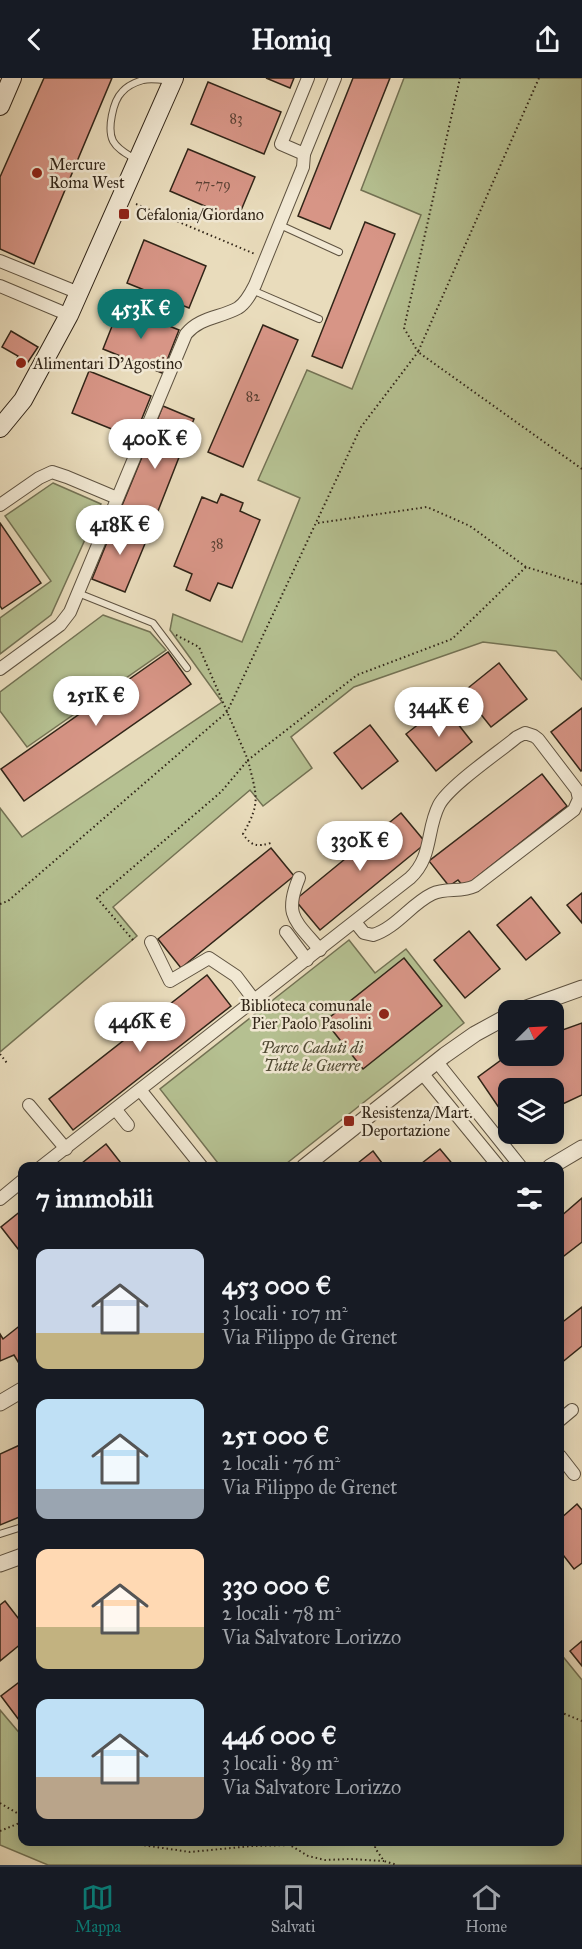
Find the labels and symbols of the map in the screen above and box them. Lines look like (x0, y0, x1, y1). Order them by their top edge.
house number: 83 (229, 110, 243, 127)
place label: Mercure Roma West (49, 155, 125, 192)
marker: Mercure Roma West (30, 166, 44, 180)
house number: 77-79 (195, 176, 231, 193)
place label: Cefalonia/Giordano (136, 205, 264, 224)
marker: Cefalonia/Giordano (117, 207, 131, 221)
pin: 453K € (92, 289, 190, 340)
place label: Alimentari D'Agostino (32, 354, 183, 374)
marker: Alimentari D'Agostino (14, 356, 28, 370)
house number: 82 (246, 388, 260, 405)
pin: 400K € (106, 419, 204, 470)
pin: 418K € (71, 505, 169, 556)
house number: 38 (210, 535, 224, 552)
pin: 251K € (47, 676, 145, 727)
pin: 344K € (390, 687, 488, 738)
pin: 330K € (311, 821, 409, 872)
place label: Biblioteca comunale Pier Paolo Pasolini (240, 996, 373, 1033)
north arrow (498, 1000, 564, 1066)
pin: 446K € (91, 1002, 189, 1053)
marker: Biblioteca comunale Pier Paolo Pasolini (377, 1007, 391, 1021)
park label: Parco Caduti di Tutte le Guerre (261, 1038, 364, 1075)
place label: Resistenza/Mart. Deportazione (361, 1103, 473, 1140)
marker: Resistenza/Mart. Deportazione (342, 1114, 356, 1128)

